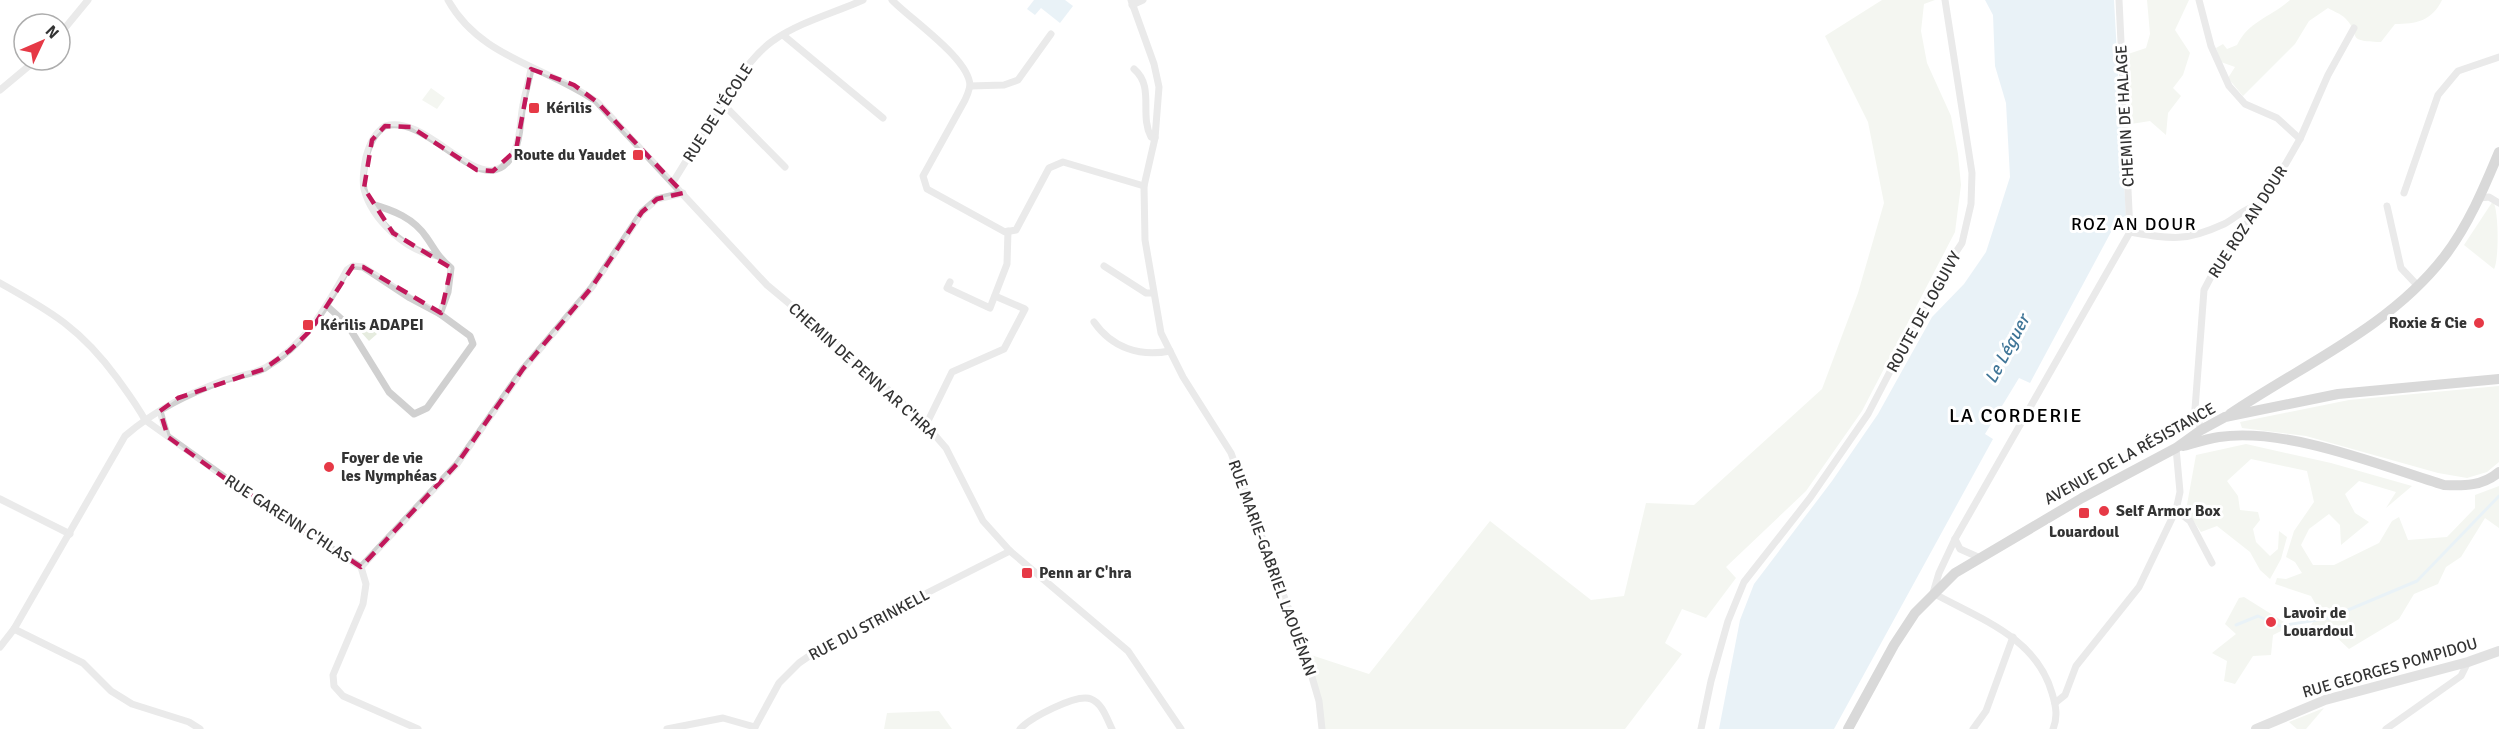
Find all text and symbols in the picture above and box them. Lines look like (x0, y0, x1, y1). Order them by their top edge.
north arrow (12, 12, 72, 72)
text: N (41, 21, 63, 43)
street label: CHEMIN DE HALAGE (2111, 44, 2139, 188)
street label: RUE DE L'ÉCOLE (679, 60, 757, 166)
place label: Kérilis (546, 98, 592, 118)
marker: Kérilis (527, 101, 541, 115)
place label: Route du Yaudet (514, 145, 626, 165)
marker: Route du Yaudet (631, 148, 645, 162)
street label: RUE ROZ AN DOUR (2204, 162, 2292, 282)
district label: ROZ AN DOUR (2071, 213, 2197, 235)
street label: ROUTE DE LOGUIVY (1882, 248, 1966, 376)
street label: CHEMIN DE PENN AR C'HRA (784, 299, 942, 443)
water label: Le Léguer (1980, 309, 2035, 387)
place label: Roxie & Cie (2389, 313, 2467, 333)
place label: Kérilis ADAPEI (320, 315, 424, 335)
marker: Roxie & Cie (2472, 316, 2486, 330)
marker: Kérilis ADAPEI (301, 318, 315, 332)
street label: AVENUE DE LA RÉSISTANCE (2041, 399, 2219, 509)
district label: LA CORDERIE (1949, 403, 2083, 428)
place label: Foyer de vie les Nymphéas (341, 448, 437, 486)
street label: RUE MARIE-GABRIEL LAOUÉNAN (1223, 457, 1321, 679)
marker: Foyer de vie les Nymphéas (322, 460, 336, 474)
street label: RUE GARENN C'HLAS (221, 471, 355, 568)
place label: Self Armor Box (2116, 501, 2221, 521)
marker: Self Armor Box (2097, 504, 2111, 518)
marker: Louardoul (2077, 506, 2091, 520)
place label: Louardoul (2049, 522, 2119, 542)
place label: Penn ar C'hra (1039, 563, 1132, 583)
marker: Penn ar C'hra (1020, 566, 1034, 580)
street label: RUE DU STRINKELL (805, 585, 933, 665)
place label: Lavoir de Louardoul (2283, 603, 2354, 641)
marker: Lavoir de Louardoul (2264, 615, 2278, 629)
street label: RUE GEORGES POMPIDOU (2300, 633, 2480, 703)

